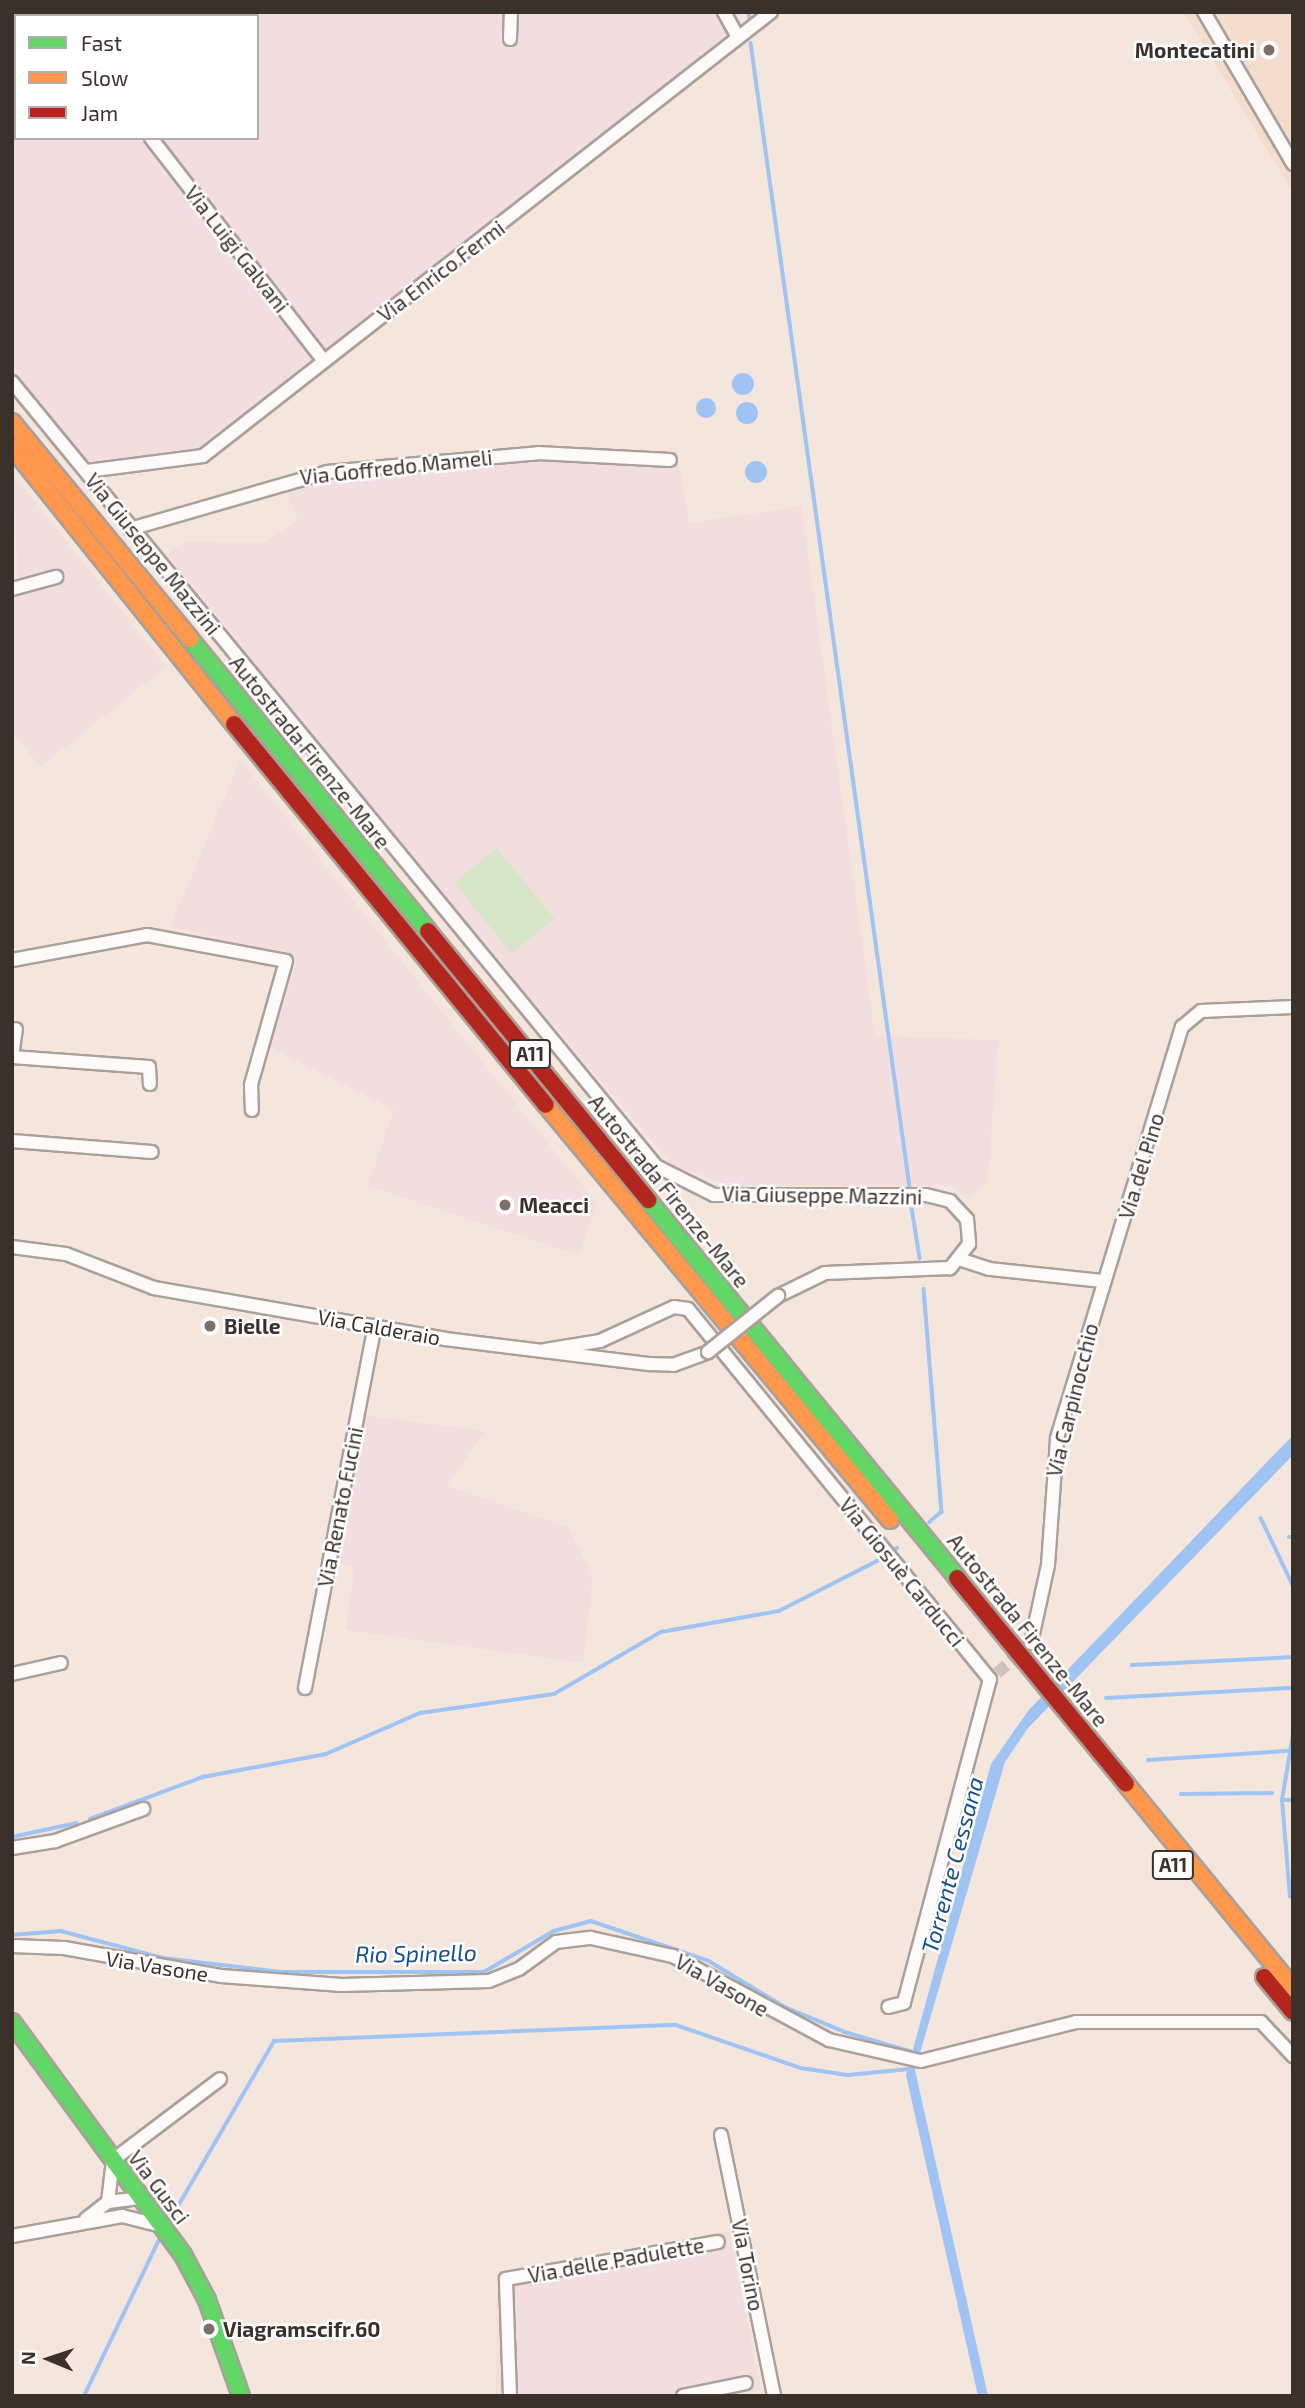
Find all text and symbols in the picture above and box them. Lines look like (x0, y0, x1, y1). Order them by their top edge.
legend (14, 14, 259, 140)
text: Fast (81, 30, 122, 55)
place label: Montecatini (1135, 37, 1255, 63)
marker: Montecatini (1261, 42, 1277, 58)
text: Slow (81, 65, 128, 90)
text: Jam (81, 100, 118, 125)
street label: Via Luigi Galvani (180, 180, 294, 318)
street label: Via Enrico Fermi (372, 215, 510, 327)
street label: Via Goffredo Mameli (299, 444, 493, 490)
street label: Via Giuseppe Mazzini (80, 468, 226, 640)
street label: Autostrada Firenze-Mare (224, 651, 396, 853)
road number: A11 (507, 1038, 553, 1070)
street label: Autostrada Firenze-Mare (583, 1090, 755, 1292)
street label: Via del Pino (1113, 1110, 1169, 1222)
street label: Via Giuseppe Mazzini (721, 1181, 923, 1209)
place label: Meacci (519, 1192, 589, 1218)
marker: Meacci (497, 1197, 513, 1213)
street label: Via Calderaio (316, 1304, 442, 1350)
place label: Bielle (224, 1313, 281, 1339)
marker: Bielle (202, 1318, 218, 1334)
street label: Via Carpinocchio (1041, 1321, 1103, 1479)
street label: Via Renato Fucini (312, 1425, 368, 1589)
street label: Via Giosuè Carducci (834, 1492, 970, 1652)
street label: Autostrada Firenze-Mare (942, 1529, 1114, 1731)
water label: Torrente Cessana (915, 1774, 989, 1956)
road number: A11 (1150, 1850, 1196, 1881)
water label: Rio Spinello (355, 1938, 477, 1968)
street label: Via Vasone (104, 1945, 210, 1987)
street label: Via Vasone (671, 1948, 773, 2022)
street label: Via Gusci (123, 2145, 195, 2229)
street label: Via Torino (727, 2217, 769, 2313)
street label: Via delle Padulette (526, 2232, 706, 2288)
place label: Viagramscifr.60 (223, 2316, 381, 2342)
marker: Viagramscifr.60 (201, 2321, 217, 2337)
north arrow (14, 2324, 84, 2394)
text: N (16, 2351, 39, 2366)

